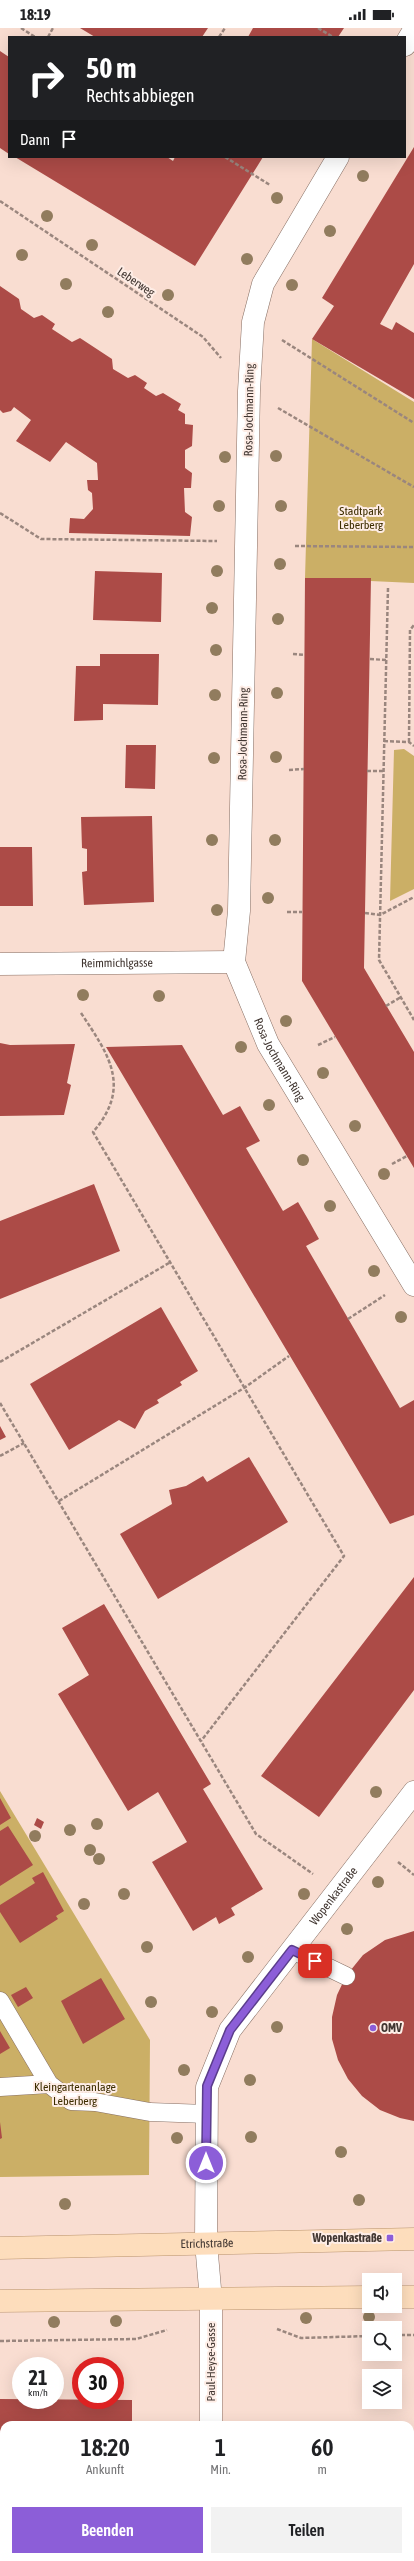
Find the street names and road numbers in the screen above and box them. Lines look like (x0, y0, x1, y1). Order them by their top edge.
street label: Leberweg (115, 264, 158, 300)
street label: Rosa-Jochmann-Ring (241, 363, 257, 457)
street label: Rosa-Jochmann-Ring (235, 687, 251, 781)
street label: Reimmichlgasse (81, 956, 153, 970)
street label: Rosa-Jochmann-Ring (251, 1016, 308, 1104)
street label: Wopenkastraße (307, 1864, 360, 1928)
street label: Etrichstraße (180, 2236, 234, 2251)
street label: Paul-Heyse-Gasse (204, 2323, 218, 2402)

